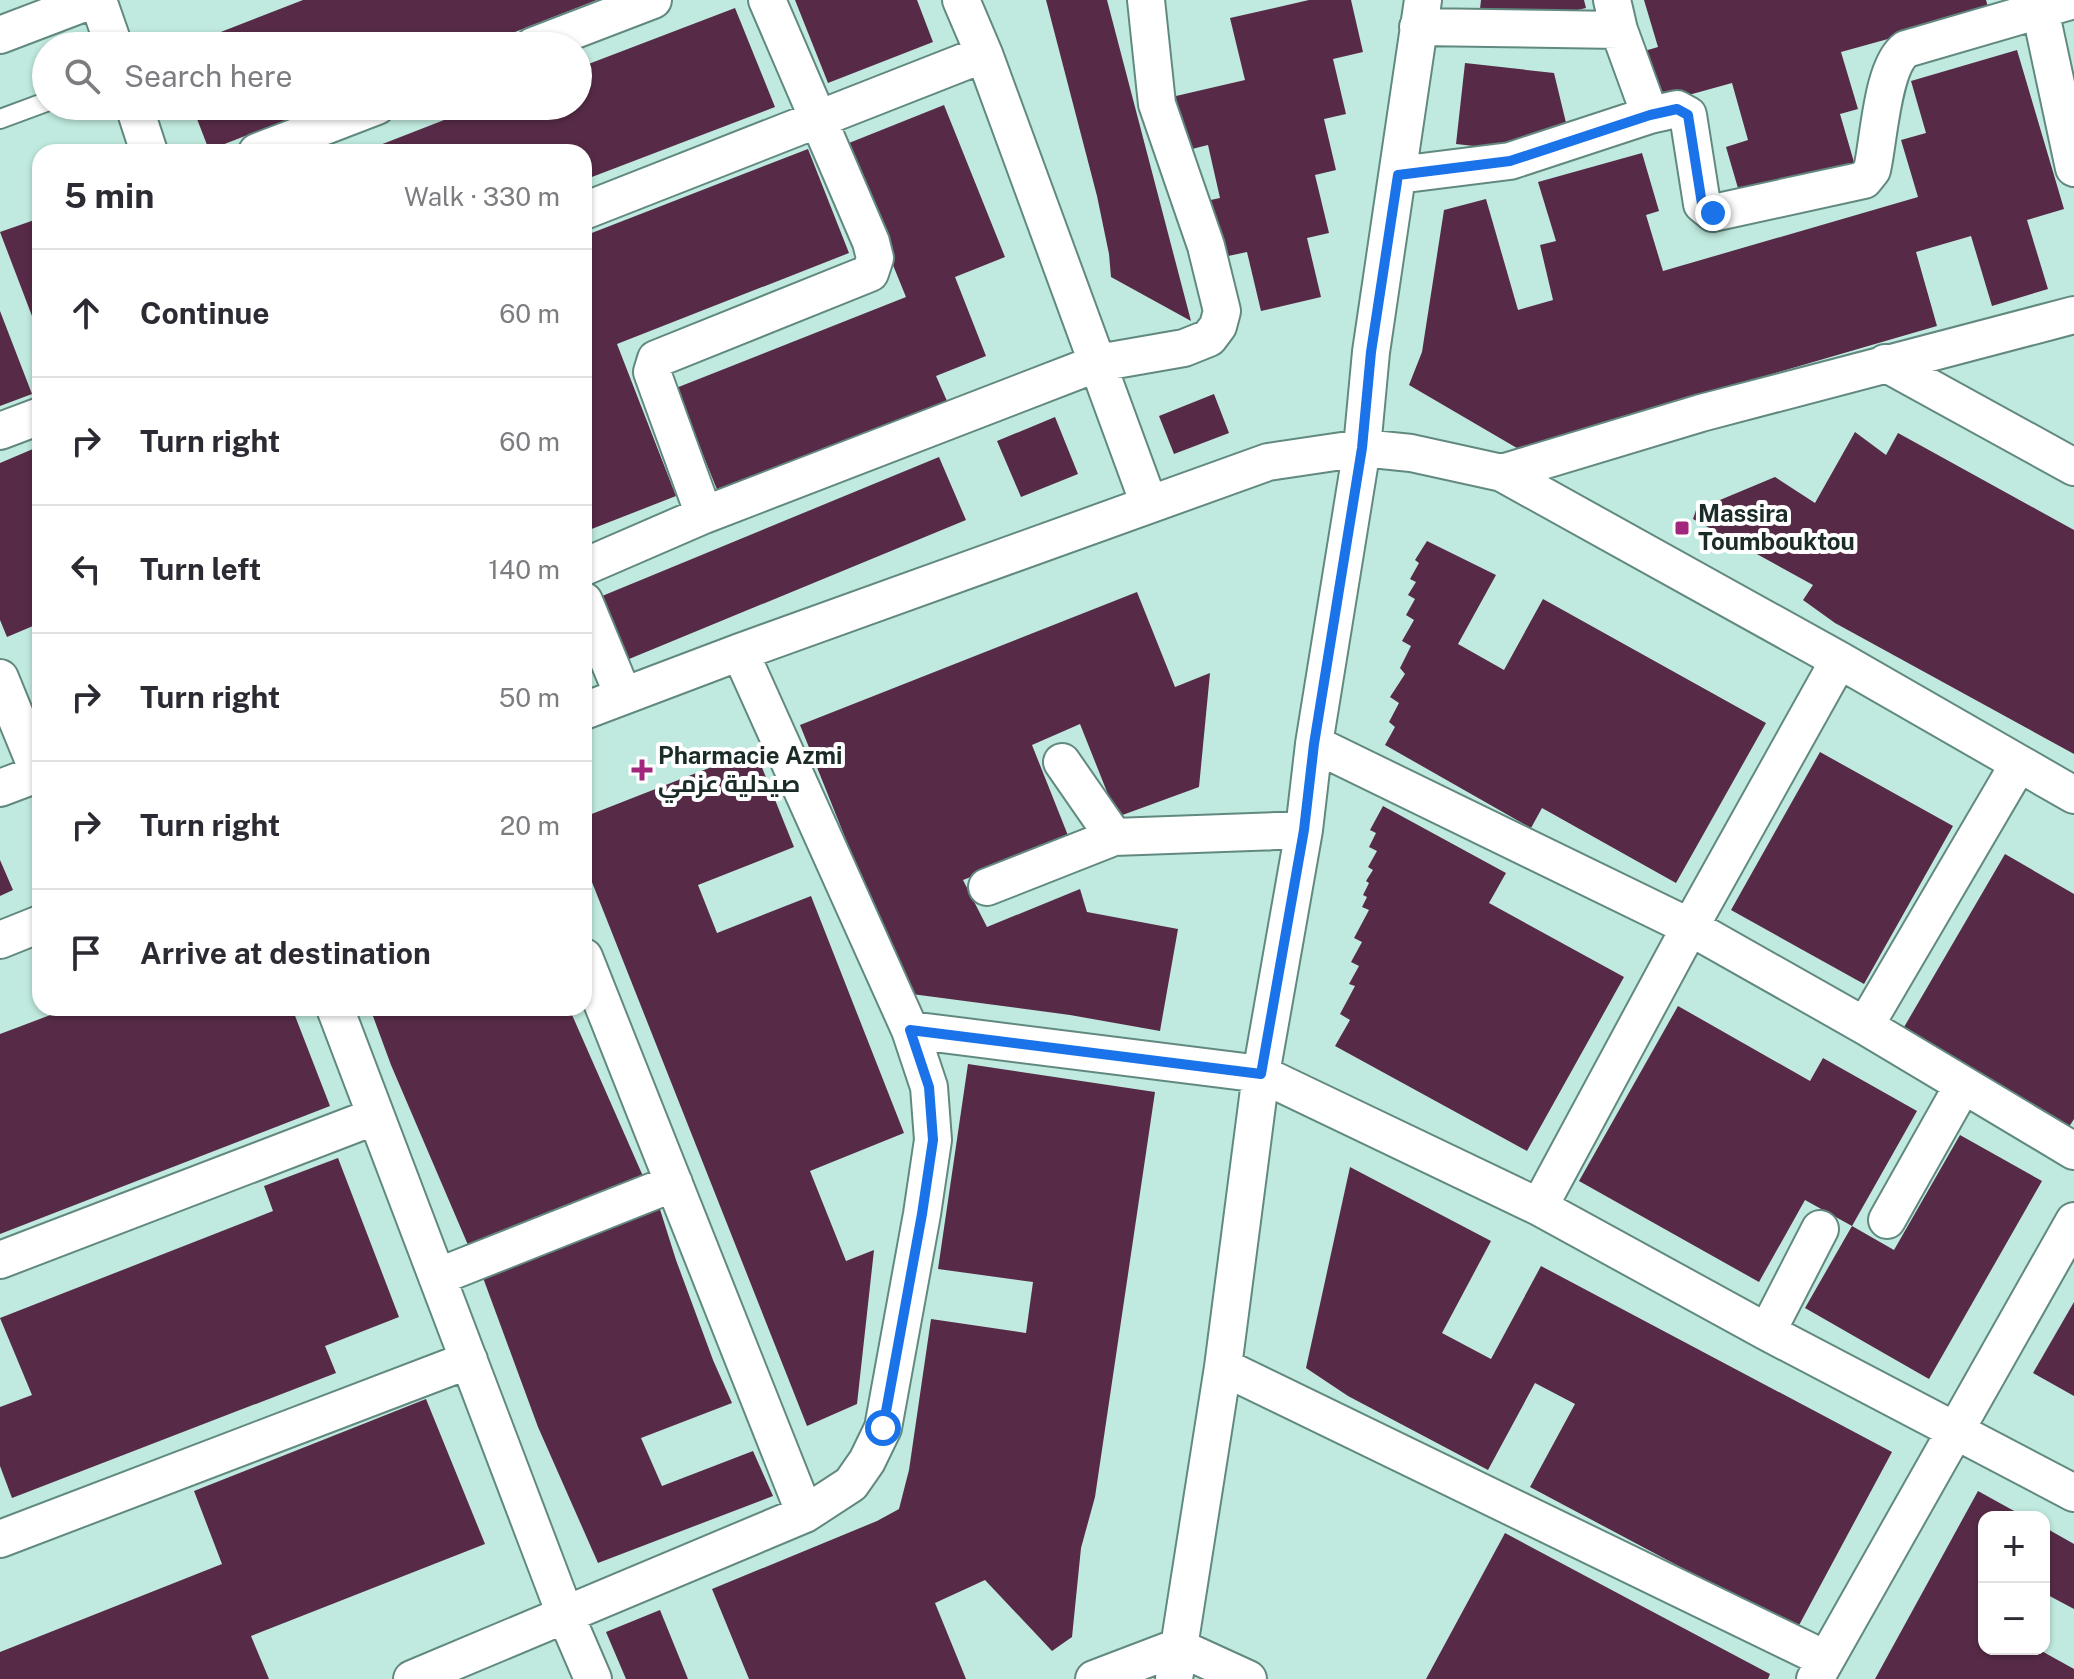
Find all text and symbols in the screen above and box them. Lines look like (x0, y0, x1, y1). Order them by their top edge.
search box (32, 32, 592, 120)
icon: search (60, 54, 104, 98)
text: Search here (124, 58, 292, 94)
text: 5 min (64, 176, 154, 216)
text: Walk · 330 m (404, 181, 560, 212)
route end (1695, 195, 1731, 231)
icon: ahead (64, 291, 108, 335)
text: Continue (140, 295, 270, 331)
text: 60 m (499, 298, 560, 329)
icon: right (64, 419, 108, 463)
text: Turn right (140, 423, 280, 459)
text: 60 m (499, 426, 560, 457)
place label: Massira Toumbouktou (1698, 499, 1855, 555)
marker: Massira Toumbouktou (1673, 519, 1691, 537)
icon: left (64, 547, 108, 591)
text: Turn left (140, 551, 261, 587)
text: 140 m (488, 554, 560, 585)
icon: right (64, 675, 108, 719)
text: Turn right (140, 679, 280, 715)
text: 50 m (499, 682, 560, 713)
place label: Pharmacie Azmi صيدلية عزمي (658, 741, 842, 803)
marker: Pharmacie Azmi صيدلية عزمي (633, 761, 651, 779)
icon: right (64, 803, 108, 847)
text: Turn right (140, 807, 280, 843)
text: 20 m (500, 810, 560, 841)
icon: arrive (64, 931, 108, 975)
text: Arrive at destination (140, 935, 431, 971)
route start (865, 1410, 901, 1446)
map controls (1978, 1511, 2050, 1655)
button: + (1978, 1511, 2050, 1583)
button: − (1978, 1583, 2050, 1655)

